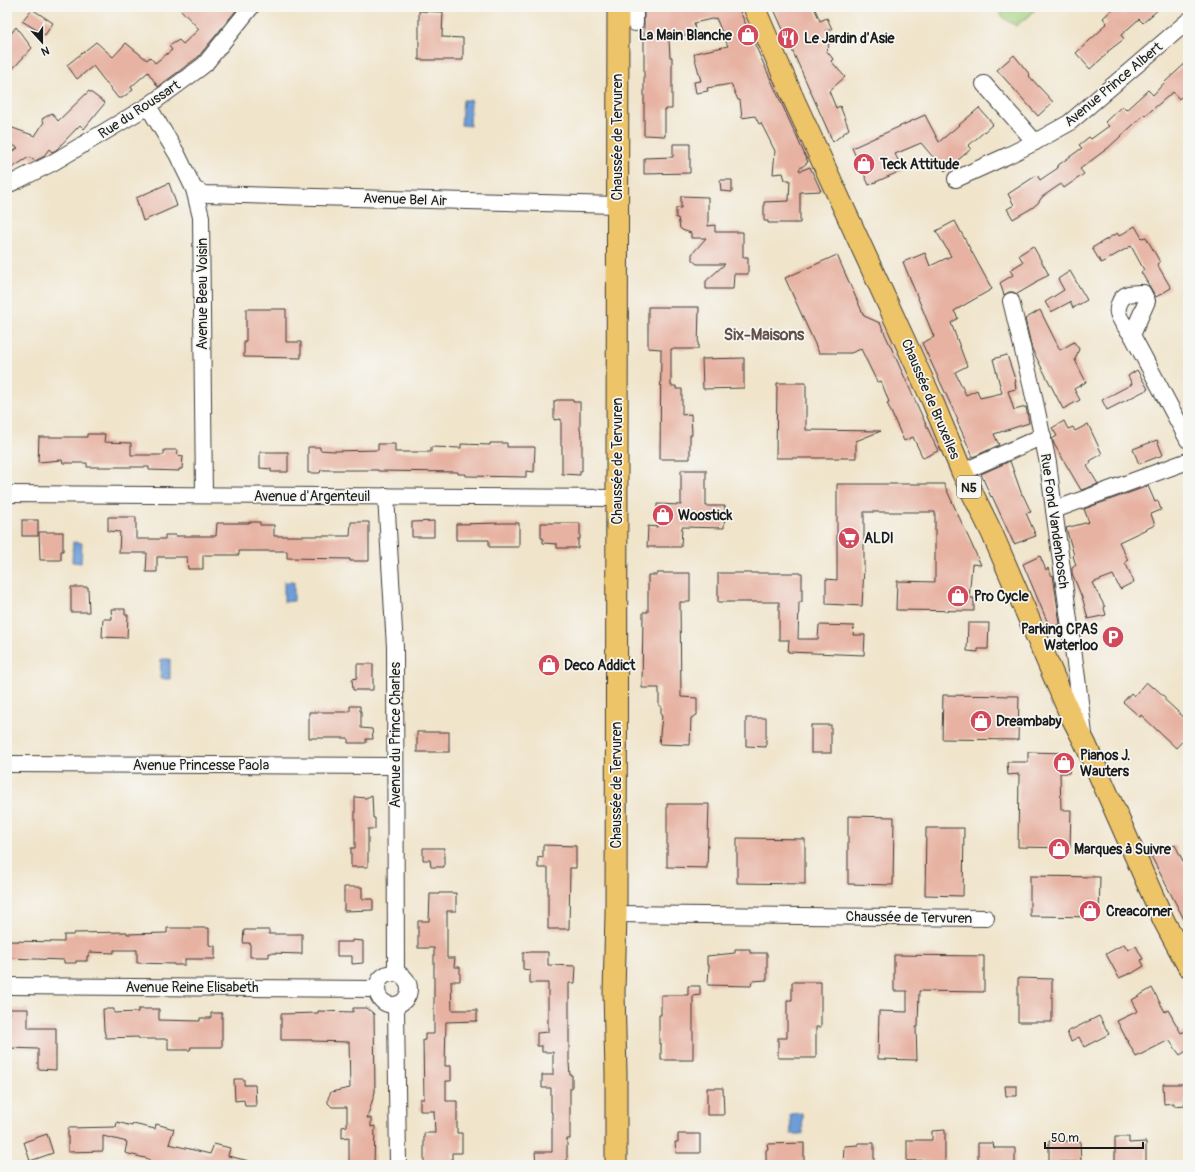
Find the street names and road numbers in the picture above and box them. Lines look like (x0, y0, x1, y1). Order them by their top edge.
street label: Avenue Prince Albert (1061, 38, 1166, 130)
street label: Chaussée de Tervuren (609, 74, 626, 200)
street label: Rue du Roussart (95, 76, 184, 142)
street label: Avenue Bel Air (363, 190, 447, 209)
street label: Avenue Beau Voisin (194, 238, 211, 350)
street label: Chaussée de Bruxelles (898, 336, 964, 463)
street label: Chaussée de Tervuren (609, 398, 626, 524)
street label: Rue Fond Vandenbosch (1037, 452, 1072, 590)
road number: N5 (957, 476, 981, 498)
street label: Avenue d'Argenteuil (254, 488, 370, 505)
street label: Avenue du Prince Charles (387, 661, 404, 808)
street label: Chaussée de Tervuren (608, 722, 625, 848)
street label: Avenue Princesse Paola (133, 757, 269, 774)
street label: Chaussée de Tervuren (845, 908, 973, 927)
street label: Avenue Reine Elisabeth (125, 979, 259, 996)

